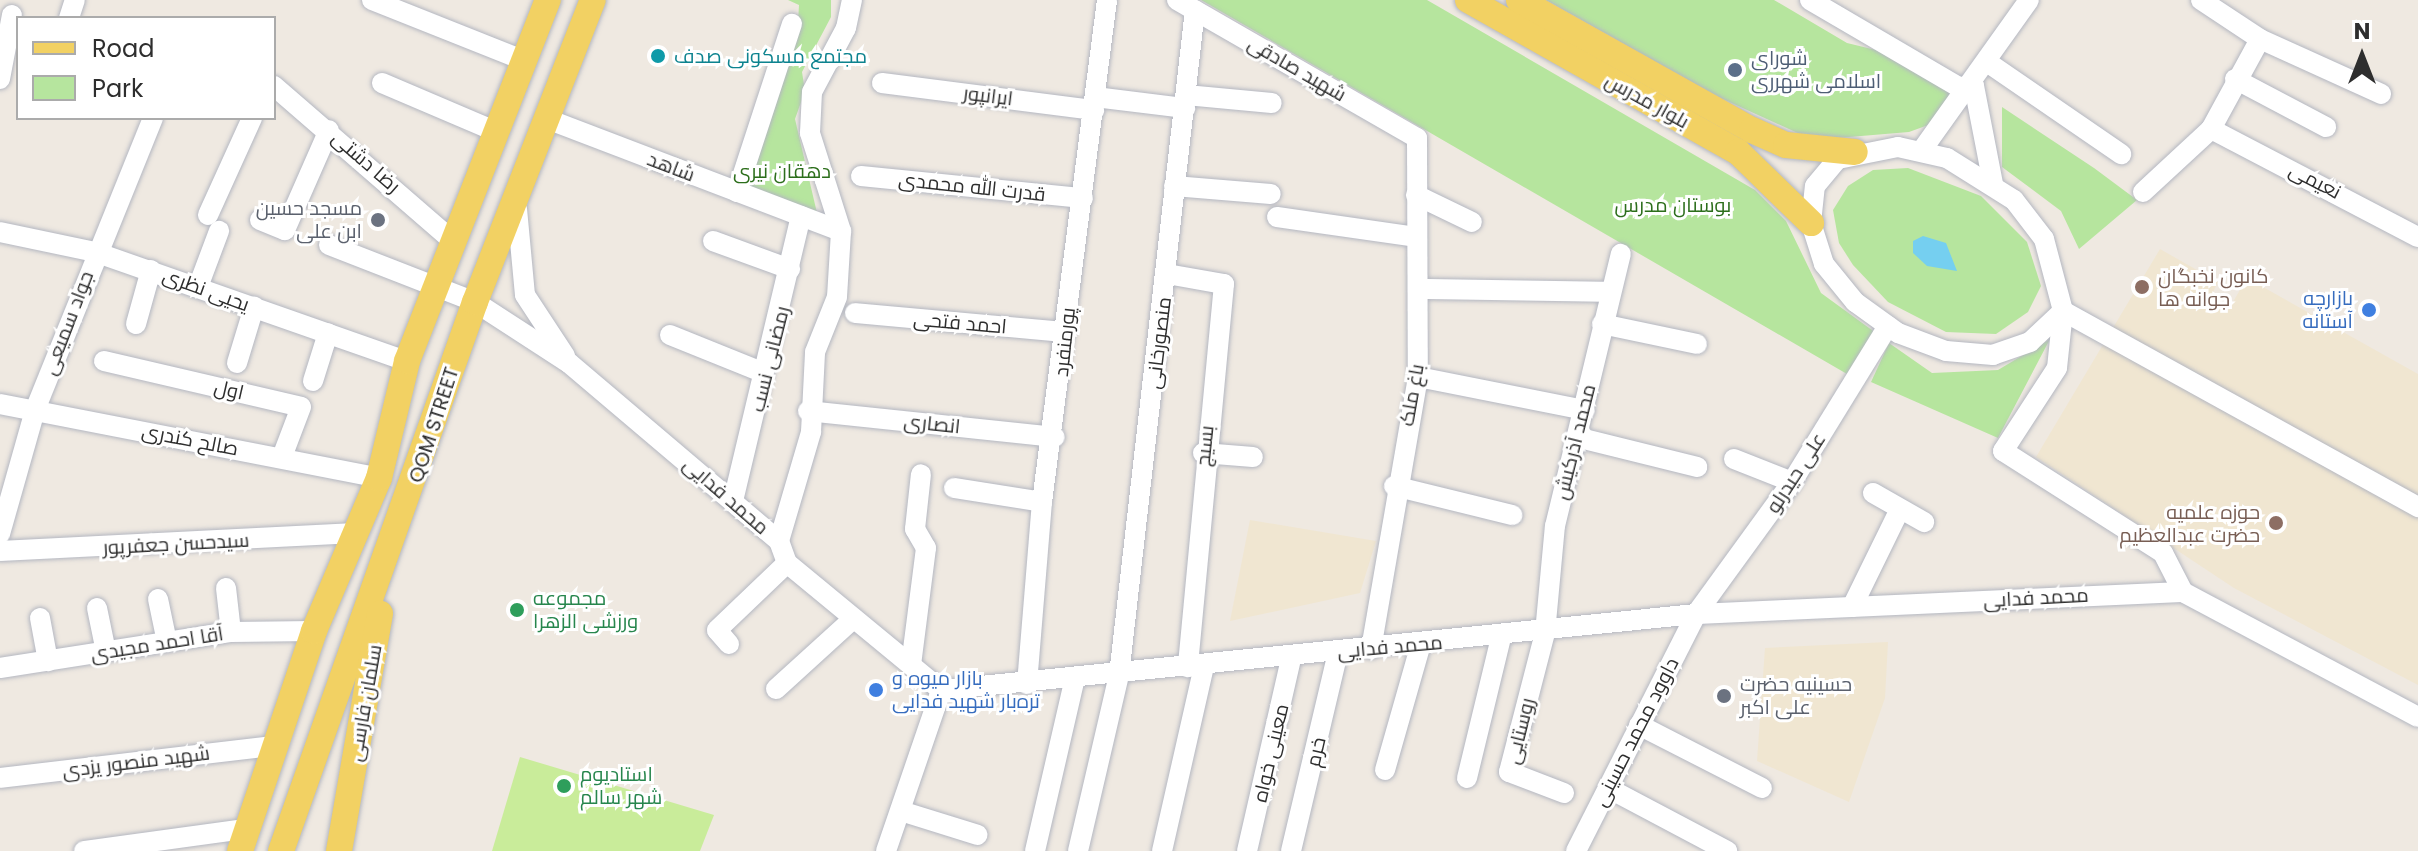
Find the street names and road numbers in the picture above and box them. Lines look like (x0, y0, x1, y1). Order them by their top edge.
street label: شهید صادقی (1244, 31, 1350, 107)
street label: بلوار مدرس (1601, 68, 1693, 134)
street label: ایرانپور (962, 81, 1014, 111)
street label: رضا دشتی (327, 126, 405, 198)
street label: شاهد (644, 147, 698, 187)
street label: نعیمی (2285, 158, 2345, 204)
street label: قدرت الله محمدی (897, 167, 1047, 207)
street label: یحیی نظری (159, 263, 253, 317)
street label: جواد سمیعی (37, 268, 99, 378)
street label: منصورخانی (1141, 296, 1177, 390)
street label: رمضانی نسب (745, 304, 795, 414)
street label: پورمنفرد (1049, 306, 1081, 378)
street label: احمد فتحی (912, 307, 1008, 339)
street label: باغ ملک (1395, 362, 1429, 428)
street label: QOM STREET (404, 364, 464, 486)
street label: اول (212, 375, 246, 405)
street label: محمد آذرکیش (1549, 382, 1601, 502)
street label: انصاری (902, 409, 962, 439)
street label: صالح کندری (140, 419, 240, 461)
street label: بسیج (1191, 424, 1219, 468)
street label: علی حیدرلو (1761, 428, 1831, 518)
street label: محمد فدایی (678, 452, 774, 540)
street label: سیدحسن جعفرپور (102, 528, 250, 560)
street label: محمد فدایی (1983, 583, 2089, 613)
street label: آقا احمد مجیدی (89, 622, 225, 666)
street label: محمد فدایی (1336, 630, 1444, 664)
street label: سلمان فارسی (343, 643, 387, 763)
street label: داوود محمد حسینی (1588, 653, 1684, 811)
street label: روستایی (1500, 695, 1540, 767)
street label: معینی خواه (1248, 702, 1294, 804)
street label: خرم (1301, 735, 1331, 769)
street label: شهید منصور یزدی (61, 741, 211, 783)

